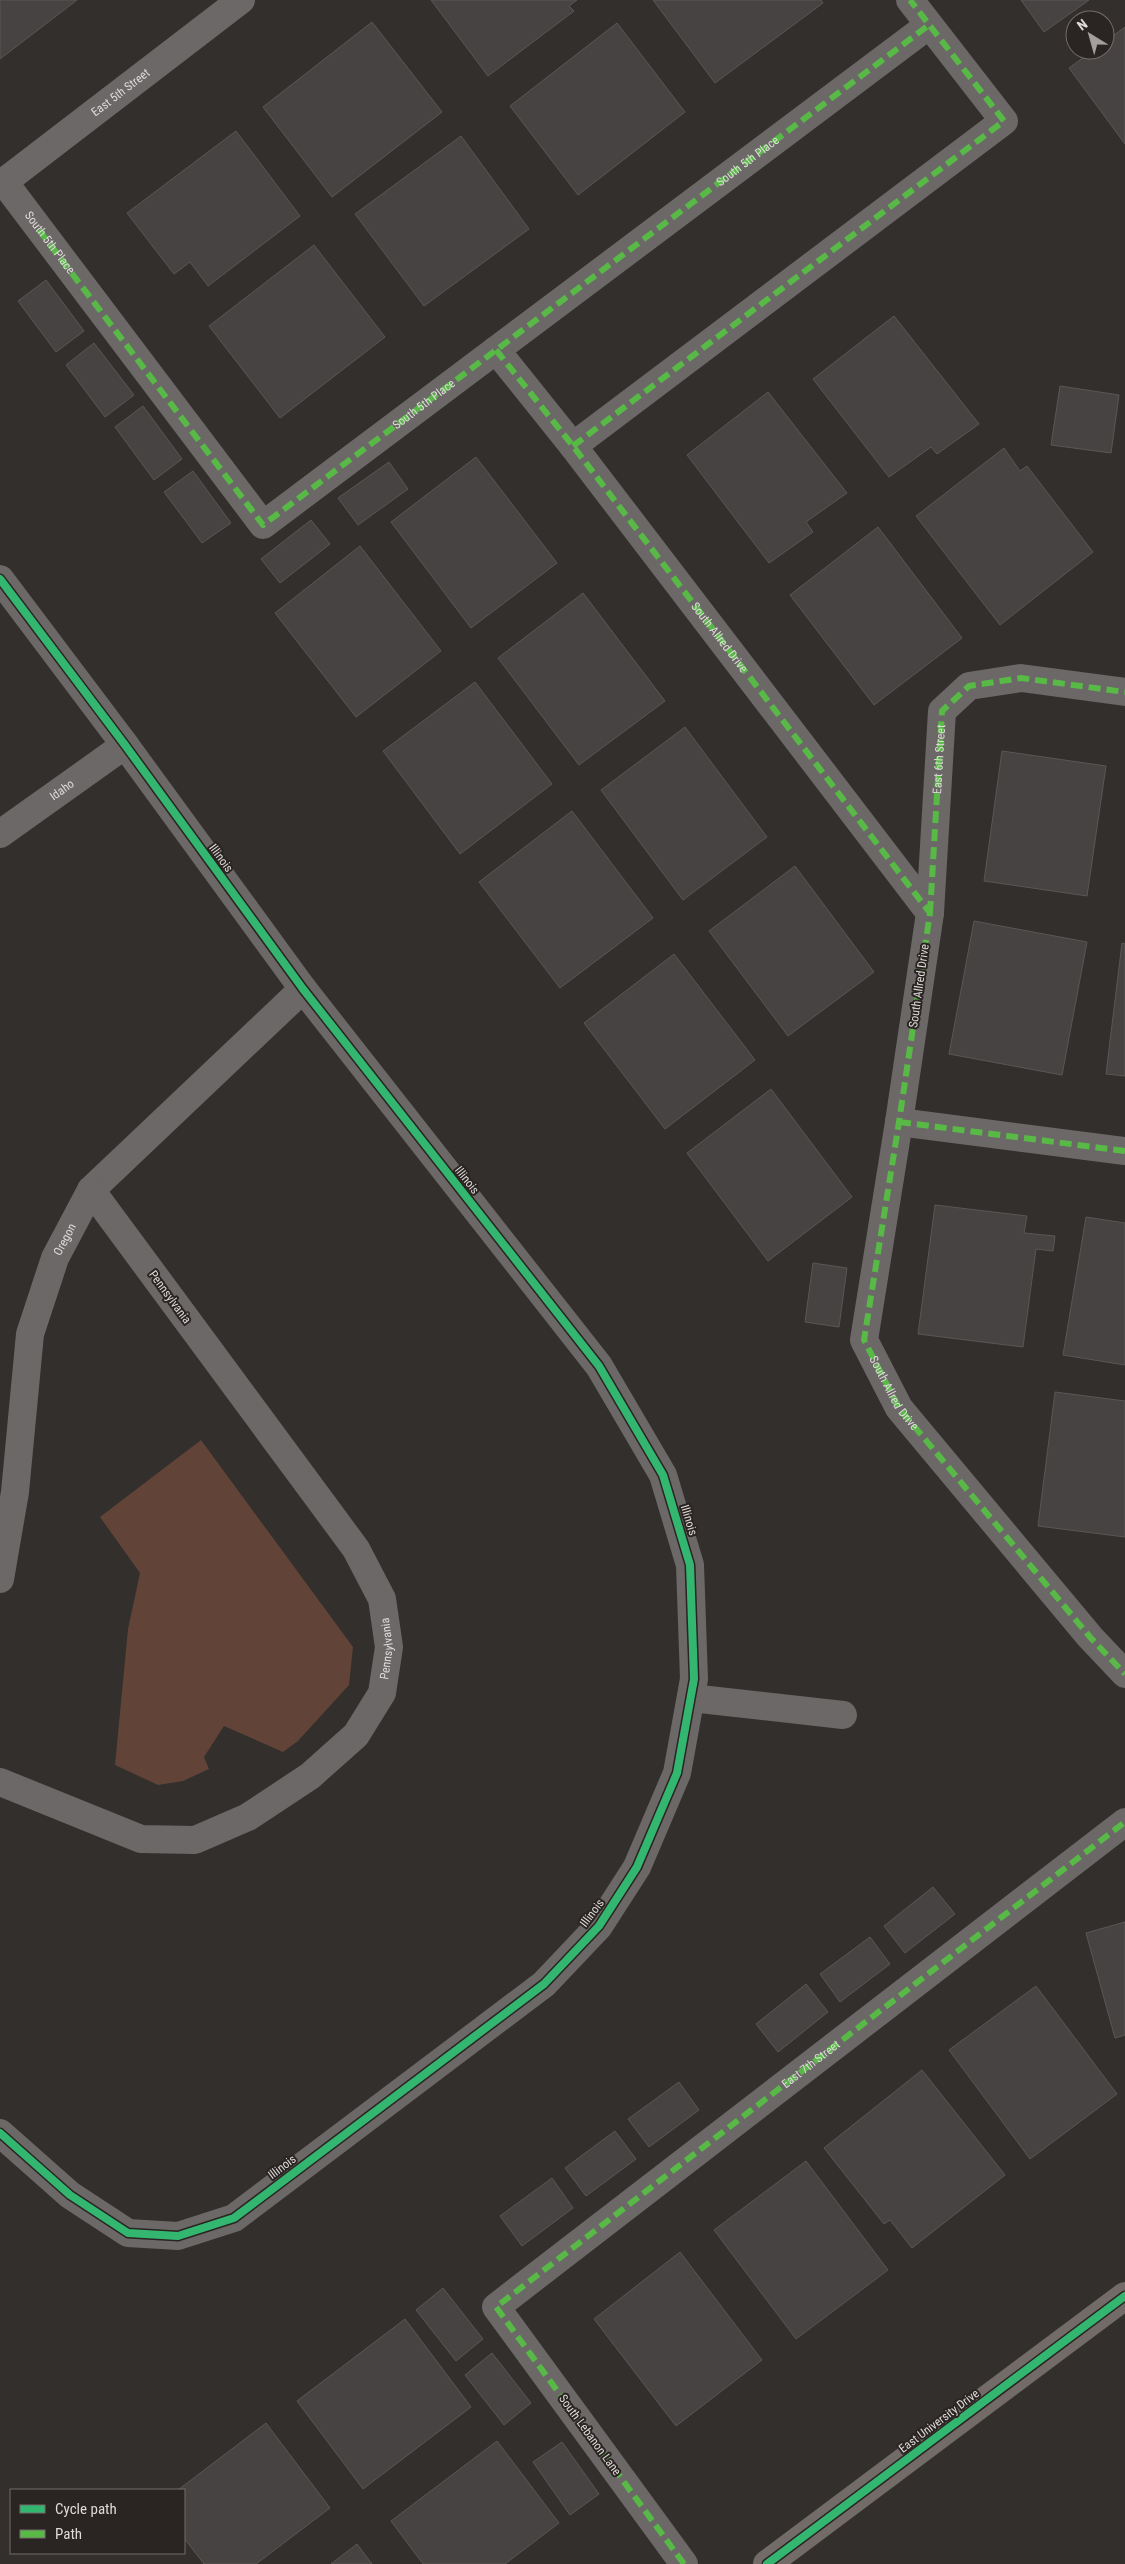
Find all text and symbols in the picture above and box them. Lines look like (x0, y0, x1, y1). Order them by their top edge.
north arrow (1065, 10, 1115, 60)
text: N (1074, 16, 1090, 34)
street label: East 5th Street (89, 65, 153, 119)
street label: South 5th Place (714, 133, 782, 189)
street label: South 5th Place (22, 209, 78, 277)
street label: South 5th Place (390, 376, 458, 432)
street label: South Allred Drive (688, 600, 751, 676)
street label: East 6th Street (930, 724, 948, 794)
street label: Idaho (47, 777, 77, 803)
street label: Illinois (206, 841, 236, 875)
street label: South Allred Drive (906, 943, 932, 1029)
street label: Illinois (452, 1163, 482, 1197)
street label: Oregon (51, 1221, 79, 1258)
street label: Pennsylvania (146, 1268, 194, 1326)
street label: South Allred Drive (866, 1353, 922, 1433)
street label: Illinois (678, 1503, 700, 1537)
street label: Pennsylvania (377, 1617, 396, 1681)
street label: Illinois (577, 1896, 607, 1930)
street label: East 7th Street (779, 2037, 843, 2091)
street label: Illinois (265, 2152, 299, 2182)
street label: East University Drive (896, 2386, 982, 2456)
street label: South Lebanon Lane (556, 2392, 624, 2478)
legend (10, 2489, 185, 2554)
text: Cycle path (55, 2500, 117, 2518)
text: Path (55, 2525, 82, 2543)

